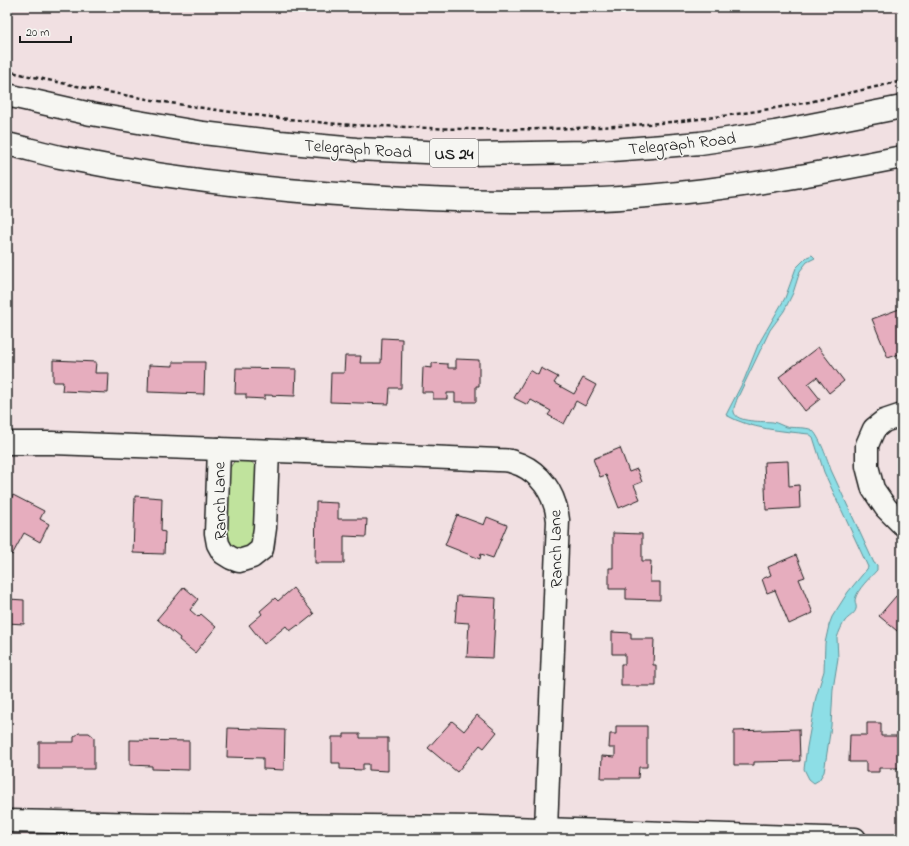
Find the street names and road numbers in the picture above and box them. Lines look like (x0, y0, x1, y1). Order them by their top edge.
street label: Telegraph Road (627, 126, 738, 165)
street label: Telegraph Road (303, 133, 413, 168)
road number: US 24 (430, 139, 478, 167)
street label: Ranch Lane (207, 461, 234, 540)
street label: Ranch Lane (543, 509, 570, 588)

